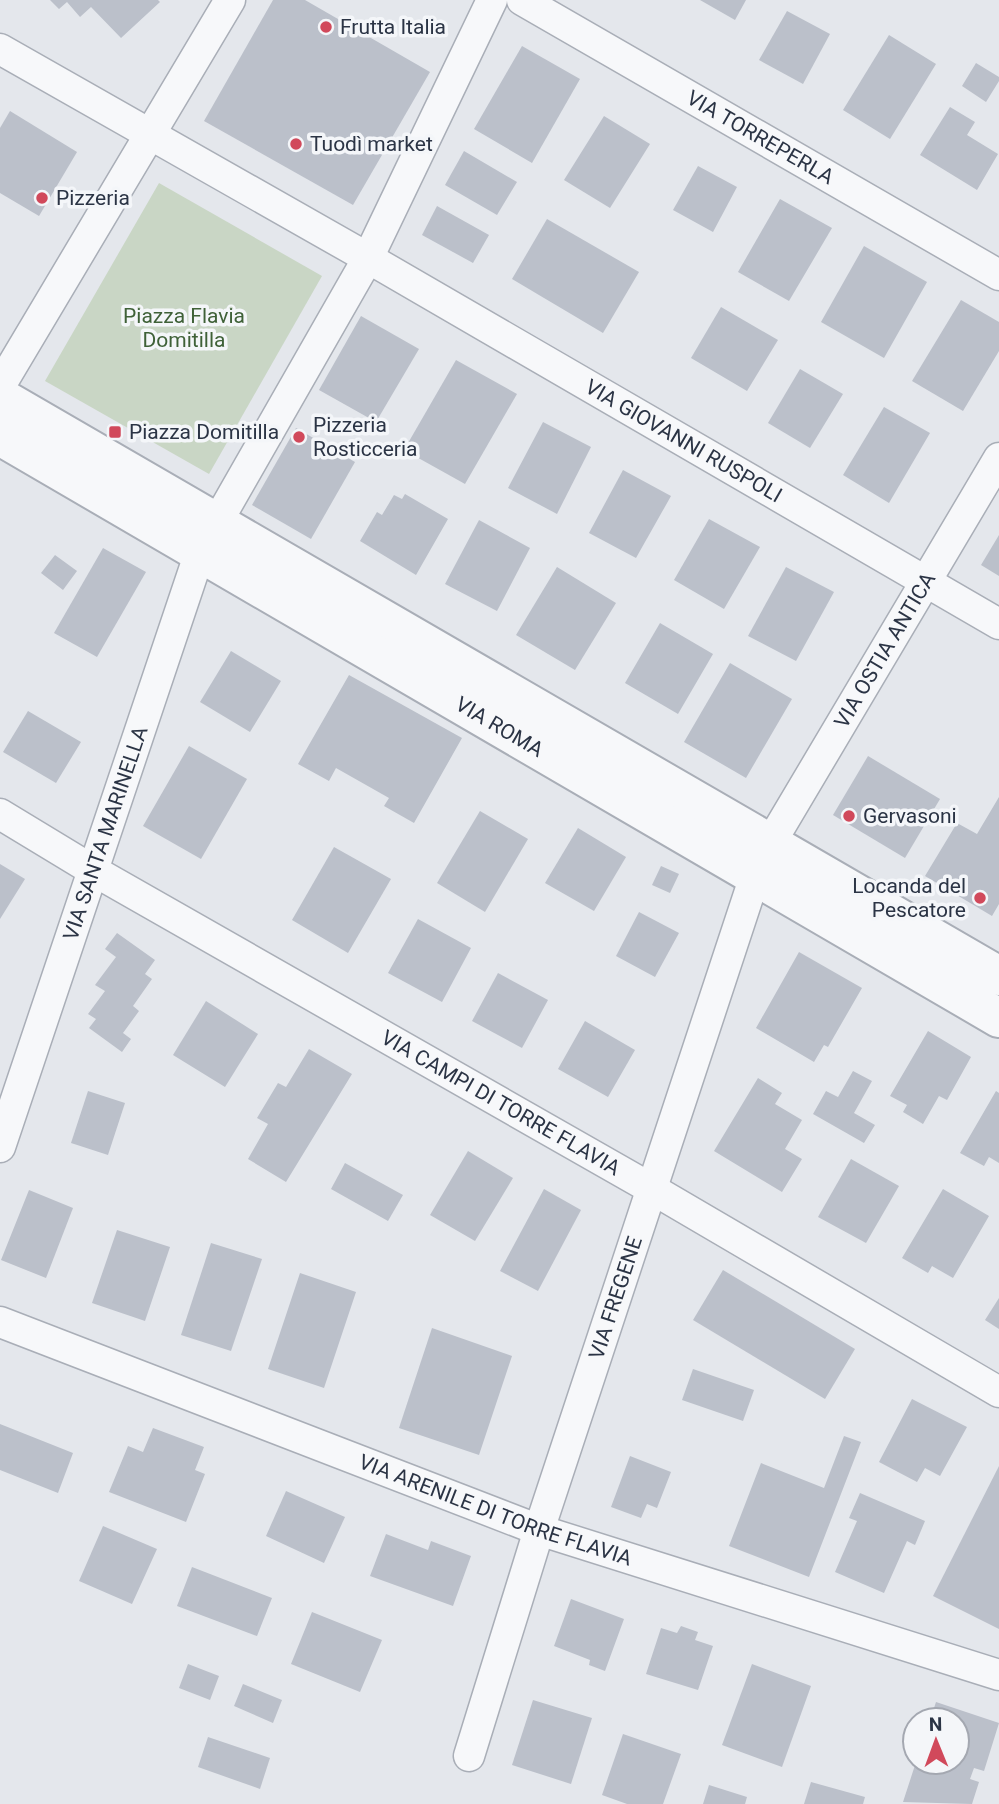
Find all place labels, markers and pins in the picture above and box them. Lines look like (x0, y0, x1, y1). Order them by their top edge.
place label: Frutta Italia (340, 15, 446, 39)
marker: Frutta Italia (318, 19, 334, 35)
place label: Tuodì market (310, 132, 433, 156)
marker: Tuodì market (288, 136, 304, 152)
place label: Pizzeria (56, 186, 130, 210)
marker: Pizzeria (34, 190, 50, 206)
place label: Pizzeria Rosticceria (313, 413, 418, 461)
place label: Piazza Domitilla (129, 420, 279, 444)
marker: Piazza Domitilla (107, 424, 123, 440)
marker: Pizzeria Rosticceria (291, 429, 307, 445)
place label: Gervasoni (863, 804, 957, 828)
marker: Gervasoni (841, 808, 857, 824)
place label: Locanda del Pescatore (852, 874, 966, 922)
marker: Locanda del Pescatore (972, 890, 988, 906)

